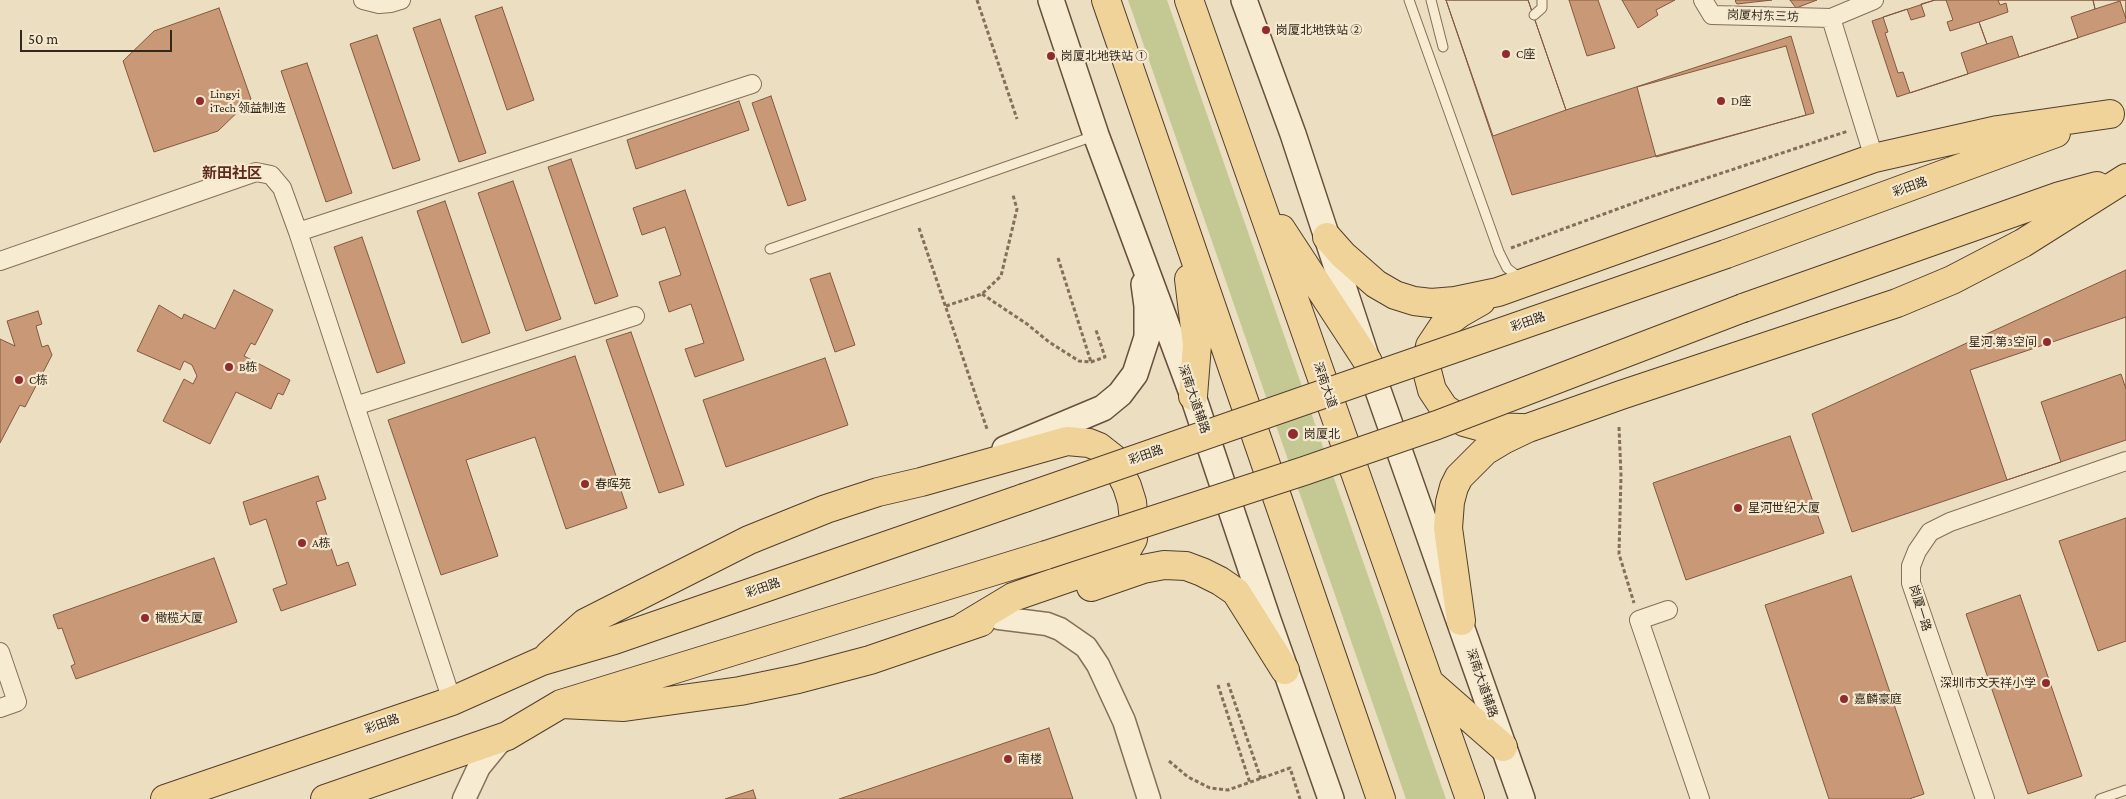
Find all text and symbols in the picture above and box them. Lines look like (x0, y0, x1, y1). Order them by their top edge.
street label: 岗厦村东三坊 (1727, 8, 1799, 24)
scale bar (22, 20, 175, 52)
place label: 岗厦北地铁站 ② (1276, 23, 1362, 37)
marker: 岗厦北地铁站 ② (1260, 24, 1272, 36)
text: 50 m (28, 31, 58, 47)
place label: C座 (1516, 47, 1535, 61)
marker: C座 (1500, 48, 1512, 60)
place label: 岗厦北地铁站 ① (1061, 49, 1147, 63)
marker: 岗厦北地铁站 ① (1045, 50, 1057, 62)
place label: Lingyi iTech 领益制造 (210, 87, 286, 115)
place label: D座 (1731, 94, 1751, 108)
marker: Lingyi iTech 领益制造 (194, 95, 206, 107)
marker: D座 (1715, 95, 1727, 107)
district label: 新田社区 (202, 164, 262, 182)
street label: 彩田路 (1891, 174, 1929, 200)
street label: 彩田路 (1509, 309, 1547, 335)
place label: 星河·第3空间 (1968, 335, 2037, 349)
marker: 星河·第3空间 (2041, 336, 2053, 348)
place label: B栋 (239, 360, 258, 374)
street label: 深南大道 (1310, 360, 1340, 410)
marker: B栋 (223, 361, 235, 373)
street label: 深南大道辅路 (1175, 363, 1213, 435)
place label: C栋 (29, 373, 48, 387)
marker: C栋 (13, 374, 25, 386)
marker: 岗厦北 (1286, 427, 1300, 441)
place label: 岗厦北 (1304, 427, 1340, 441)
street label: 彩田路 (1127, 442, 1165, 468)
place label: 春晖苑 (595, 477, 631, 491)
marker: 春晖苑 (579, 478, 591, 490)
place label: 星河世纪大厦 (1748, 501, 1820, 515)
marker: 星河世纪大厦 (1732, 502, 1744, 514)
place label: A栋 (312, 536, 331, 550)
marker: A栋 (296, 537, 308, 549)
street label: 彩田路 (744, 575, 782, 601)
street label: 岗厦一路 (1906, 583, 1934, 633)
place label: 橄榄大厦 (155, 611, 203, 625)
marker: 橄榄大厦 (139, 612, 151, 624)
street label: 深南大道辅路 (1463, 647, 1501, 719)
place label: 深圳市文天祥小学 (1940, 676, 2036, 690)
marker: 深圳市文天祥小学 (2040, 677, 2052, 689)
place label: 嘉麟豪庭 (1854, 692, 1902, 706)
marker: 嘉麟豪庭 (1838, 693, 1850, 705)
street label: 彩田路 (363, 711, 401, 737)
place label: 南楼 (1018, 752, 1042, 766)
marker: 南楼 (1002, 753, 1014, 765)

